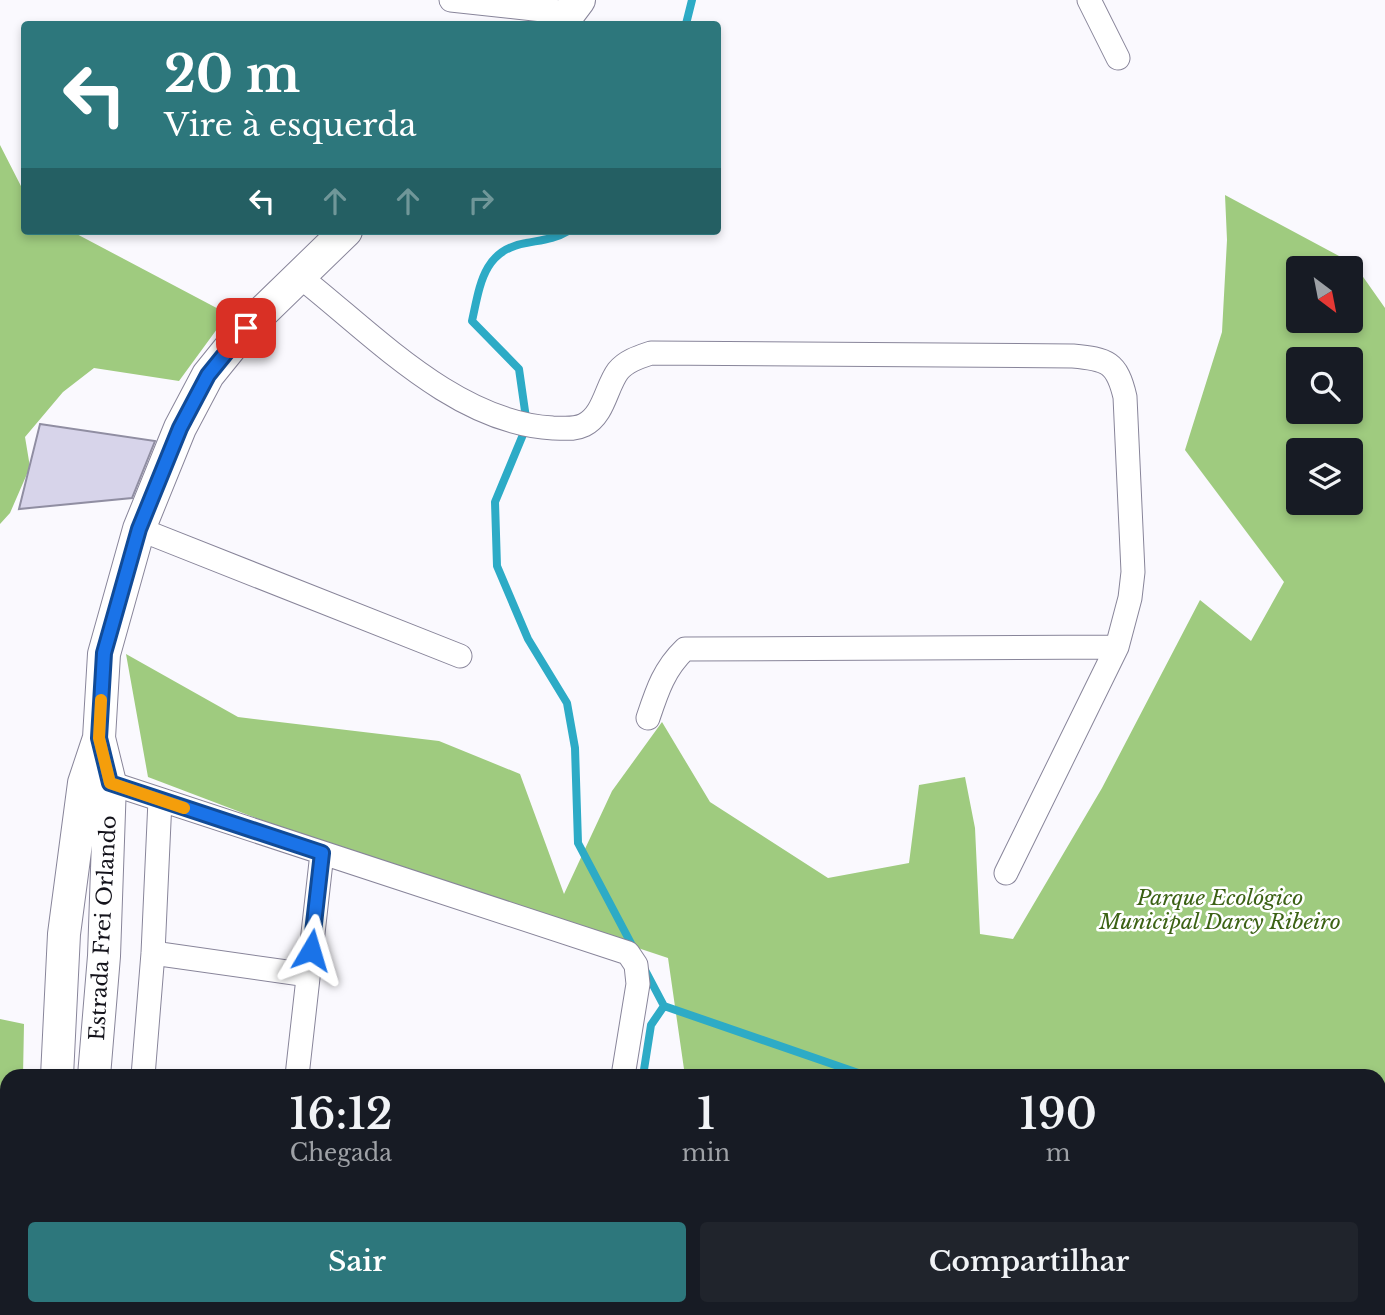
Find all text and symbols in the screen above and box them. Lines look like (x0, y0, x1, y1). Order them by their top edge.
text: 20 m (164, 44, 300, 105)
icon: left (49, 49, 140, 140)
text: Vire à esquerda (164, 105, 417, 145)
icon: left (243, 182, 281, 220)
icon: ahead (316, 182, 354, 220)
icon: ahead (389, 182, 427, 220)
icon: right (462, 182, 500, 220)
north arrow (1286, 256, 1363, 332)
map controls (1286, 256, 1363, 515)
pin (216, 298, 276, 358)
icon: arrive (227, 309, 265, 347)
button: search (1286, 347, 1363, 424)
button: layers (1286, 438, 1363, 515)
street label: Estrada Frei Orlando (84, 815, 122, 1041)
park label: Parque Ecológico Municipal Darcy Ribeiro (1098, 885, 1341, 935)
position arrow (274, 913, 348, 987)
text: 16:12 (289, 1088, 393, 1140)
text: 1 (697, 1088, 715, 1140)
text: 190 (1019, 1088, 1097, 1140)
text: Chegada (290, 1139, 392, 1167)
text: min (682, 1139, 730, 1167)
text: m (1046, 1139, 1070, 1167)
button: Sair (28, 1222, 686, 1302)
button: Compartilhar (700, 1222, 1358, 1302)

